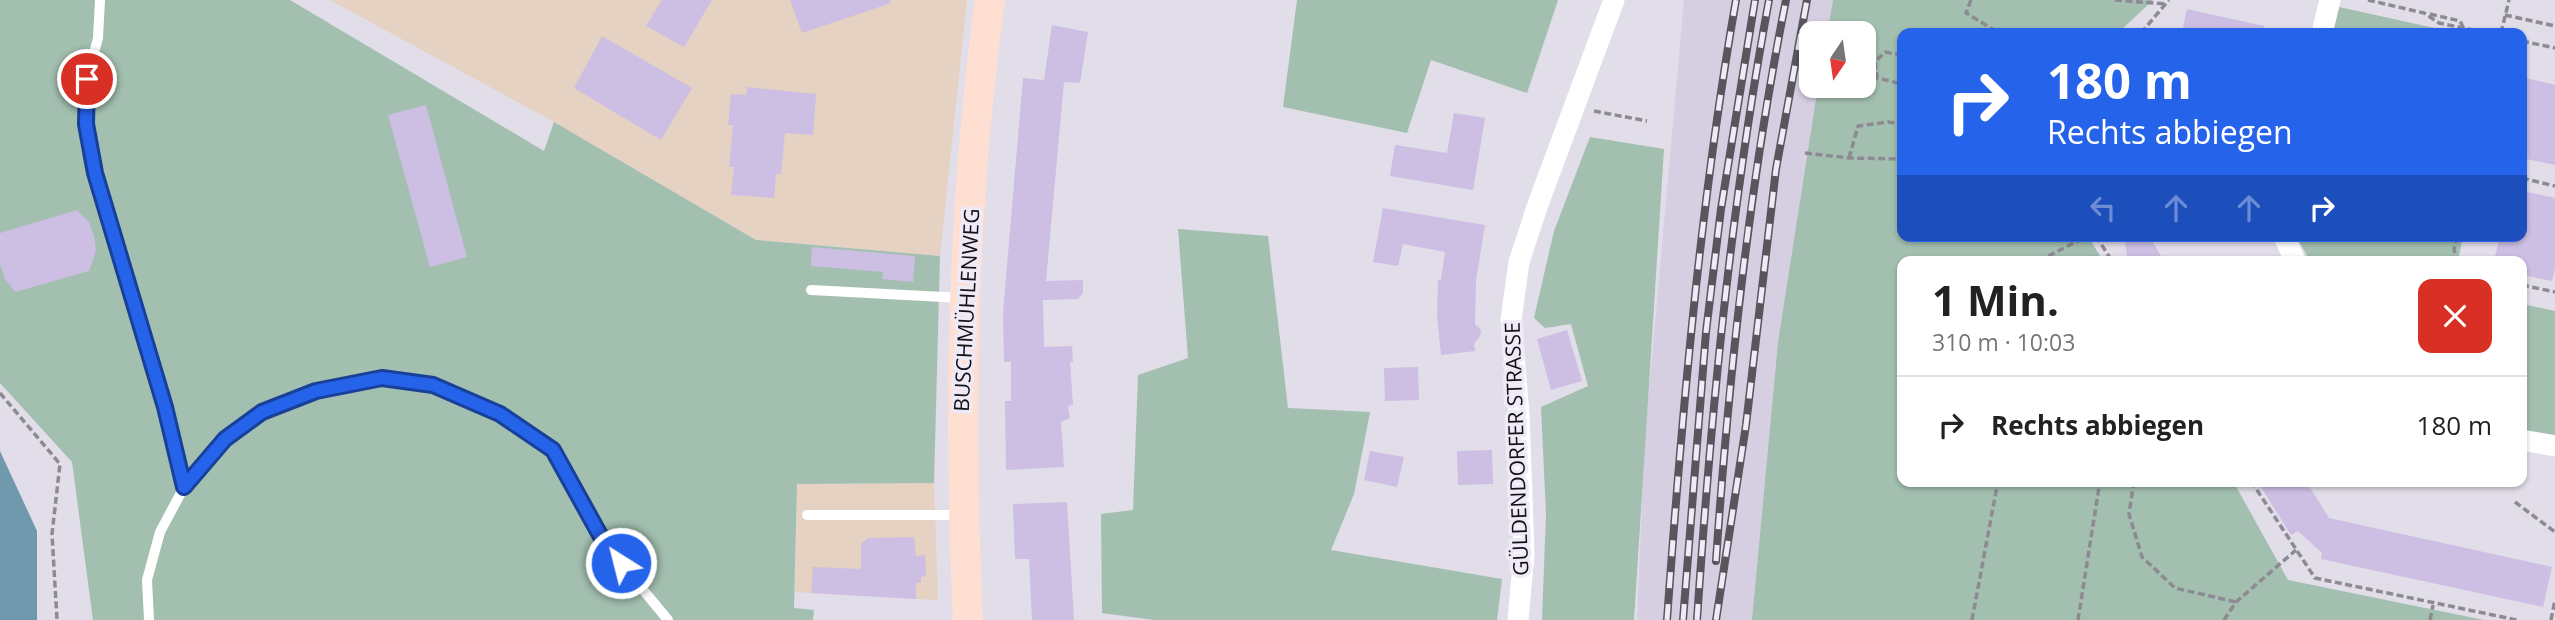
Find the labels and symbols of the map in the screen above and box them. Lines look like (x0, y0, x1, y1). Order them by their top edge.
north arrow (1799, 21, 1876, 98)
pin (57, 49, 117, 109)
street label: BUSCHMÜHLENWEG (947, 208, 985, 412)
street label: GÜLDENDORFER STRASSE (1498, 322, 1534, 576)
position arrow (584, 526, 658, 600)

